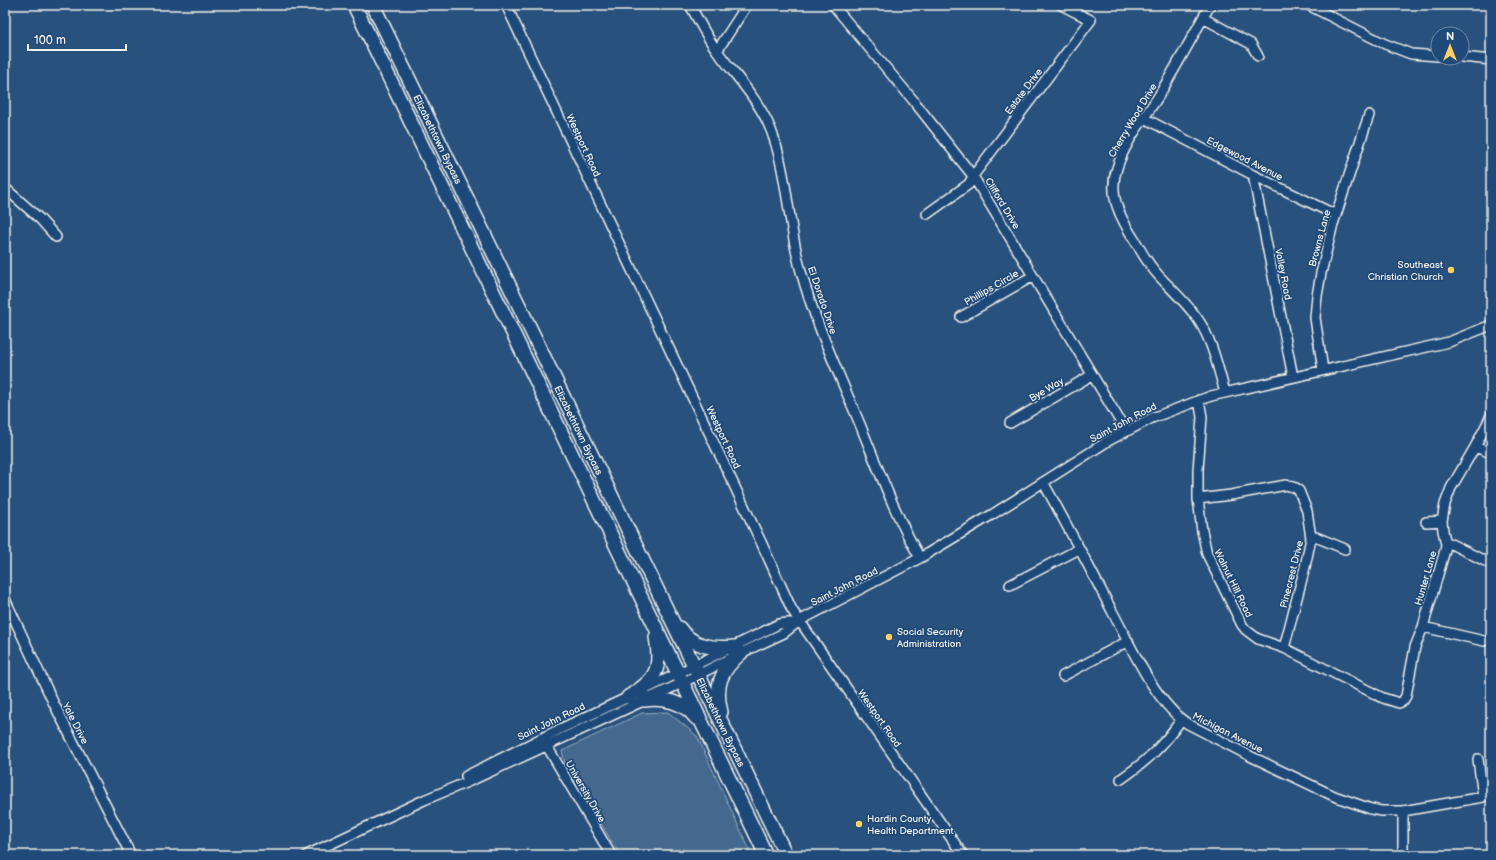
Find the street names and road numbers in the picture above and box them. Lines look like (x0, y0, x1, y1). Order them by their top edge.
street label: Estate Drive (1002, 66, 1045, 117)
street label: Cherry Wood Drive (1106, 81, 1160, 160)
street label: Elizabethtown Bypass (410, 93, 464, 186)
street label: Westport Road (563, 112, 603, 179)
street label: Edgewood Avenue (1204, 134, 1285, 183)
street label: Clifford Drive (982, 176, 1022, 231)
street label: Browns Lane (1307, 208, 1333, 268)
street label: Valley Road (1272, 248, 1294, 301)
street label: El Dorado Drive (805, 265, 839, 336)
street label: Phillips Circle (962, 267, 1021, 308)
street label: Bye Way (1027, 375, 1066, 404)
street label: Elizabethtown Bypass (551, 384, 605, 477)
street label: Saint John Road (1088, 400, 1159, 445)
street label: Westport Road (703, 404, 743, 471)
street label: Pinecrest Drive (1278, 539, 1306, 609)
street label: Walnut Hill Road (1211, 547, 1255, 620)
street label: Hunter Lane (1412, 550, 1439, 607)
street label: Saint John Road (809, 565, 880, 609)
street label: Elizabethtown Bypass (693, 676, 747, 769)
street label: Westport Road (855, 687, 904, 750)
street label: Yale Drive (59, 700, 91, 746)
street label: Saint John Road (516, 700, 587, 743)
street label: Michigan Avenue (1190, 710, 1265, 756)
street label: University Drive (563, 758, 608, 825)

